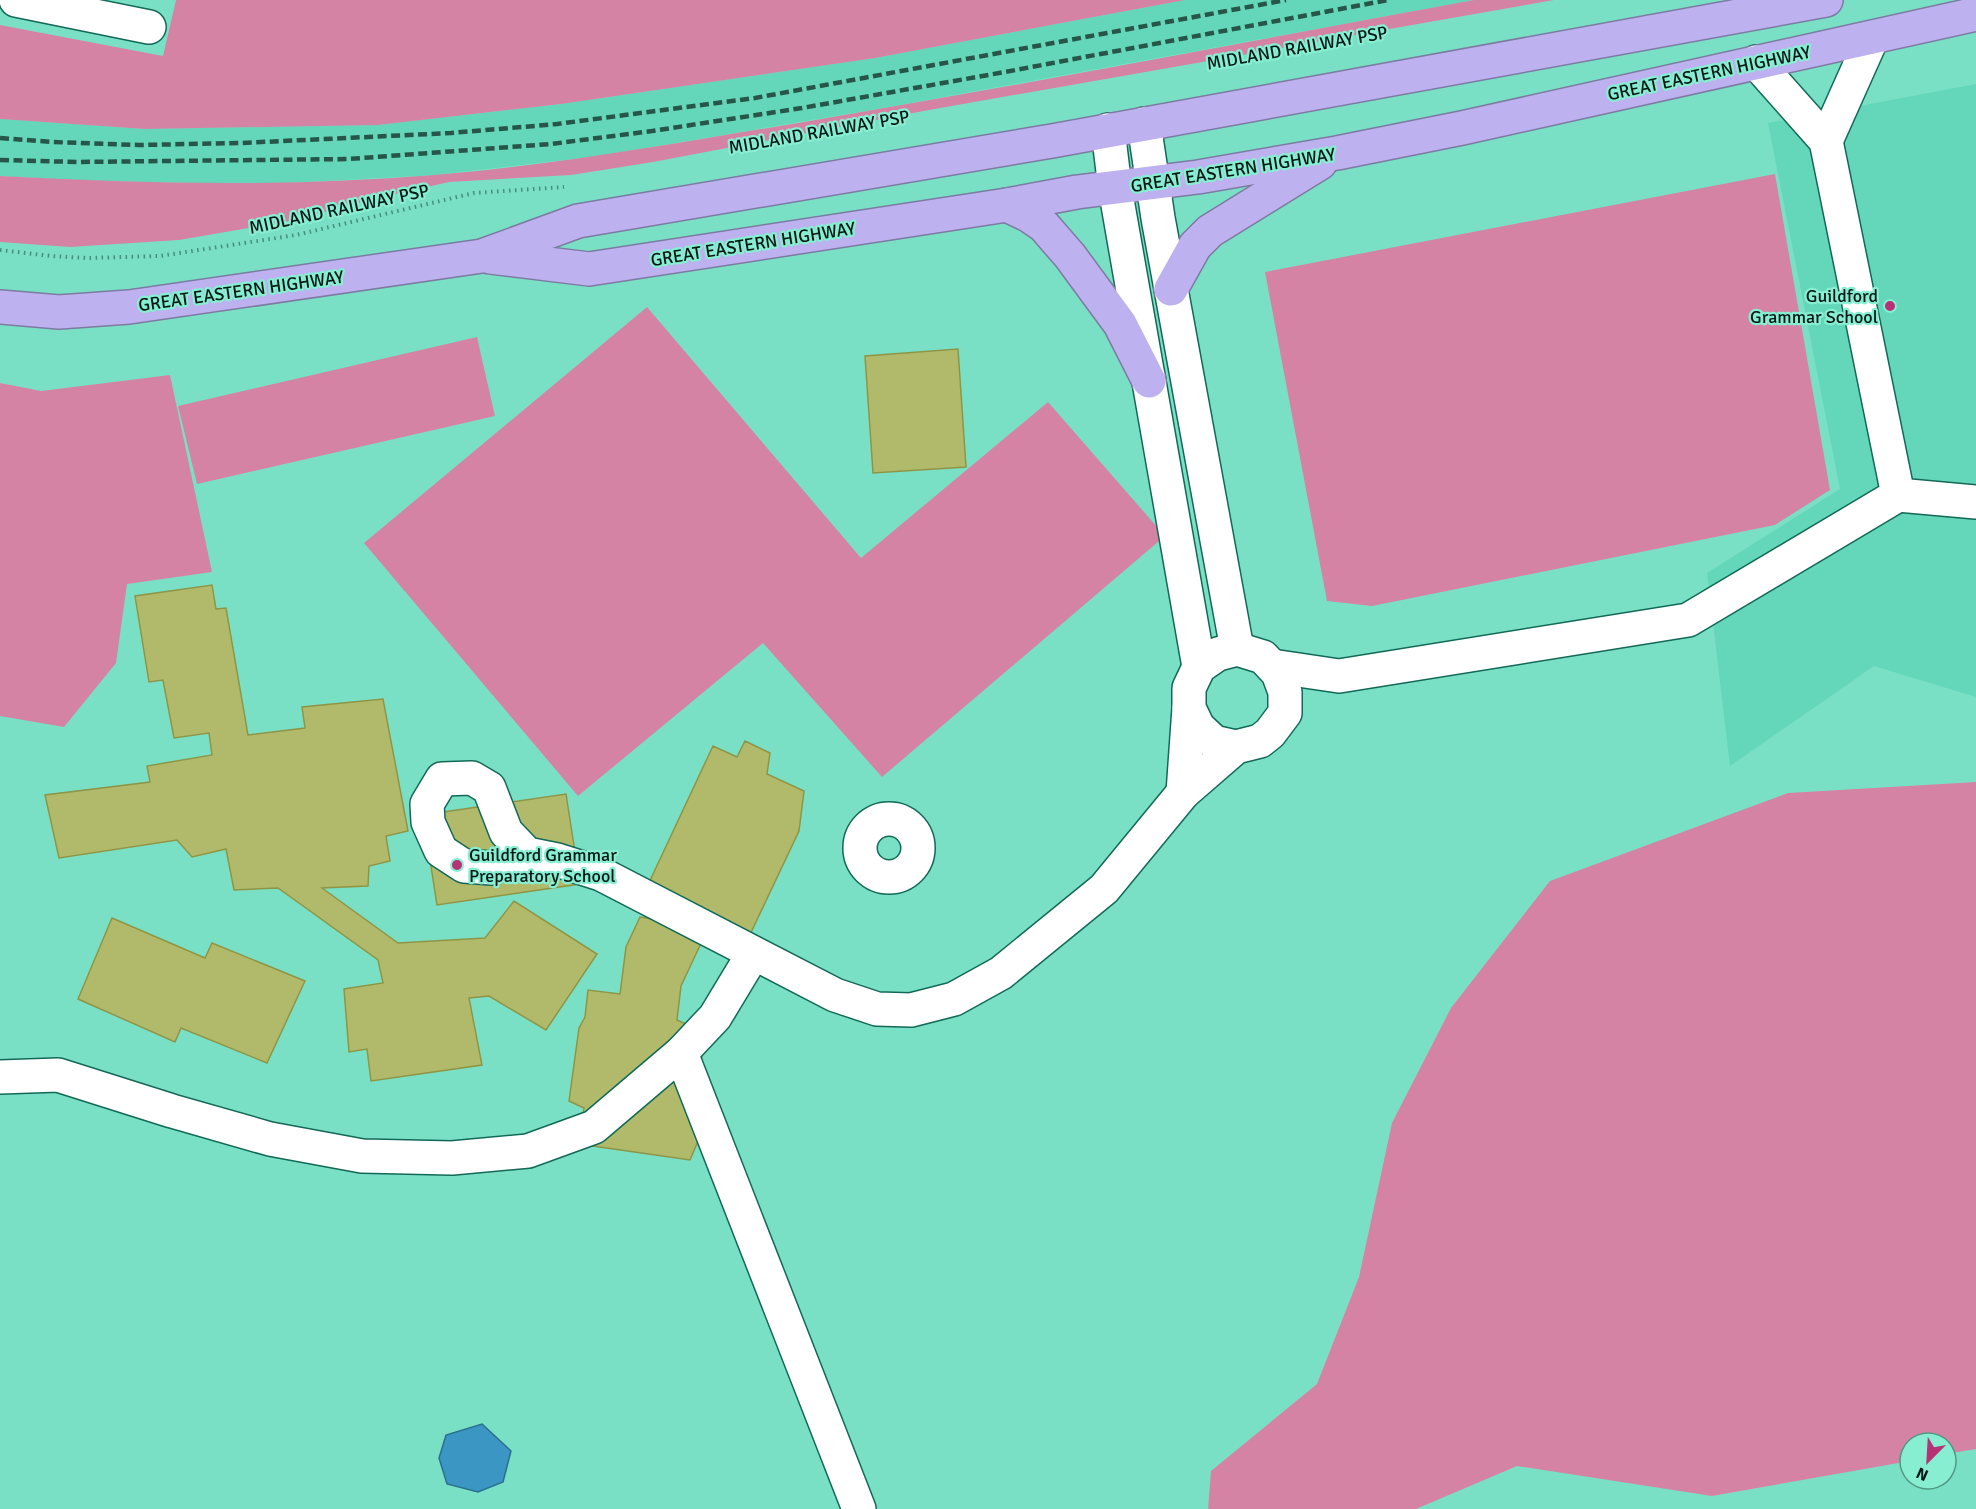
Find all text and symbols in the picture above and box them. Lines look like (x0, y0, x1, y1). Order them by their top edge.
street label: MIDLAND RAILWAY PSP (1205, 21, 1389, 75)
street label: GREAT EASTERN HIGHWAY (1605, 41, 1813, 105)
street label: MIDLAND RAILWAY PSP (727, 105, 911, 159)
street label: GREAT EASTERN HIGHWAY (1129, 143, 1337, 197)
street label: MIDLAND RAILWAY PSP (247, 179, 431, 239)
street label: GREAT EASTERN HIGHWAY (649, 217, 857, 271)
street label: GREAT EASTERN HIGHWAY (137, 266, 345, 316)
place label: Guildford Grammar School (1750, 285, 1878, 328)
marker: Guildford Grammar School (1883, 299, 1897, 313)
place label: Guildford Grammar Preparatory School (469, 844, 617, 887)
marker: Guildford Grammar Preparatory School (450, 858, 464, 872)
north arrow (1898, 1431, 1958, 1491)
text: N (1913, 1462, 1931, 1485)

